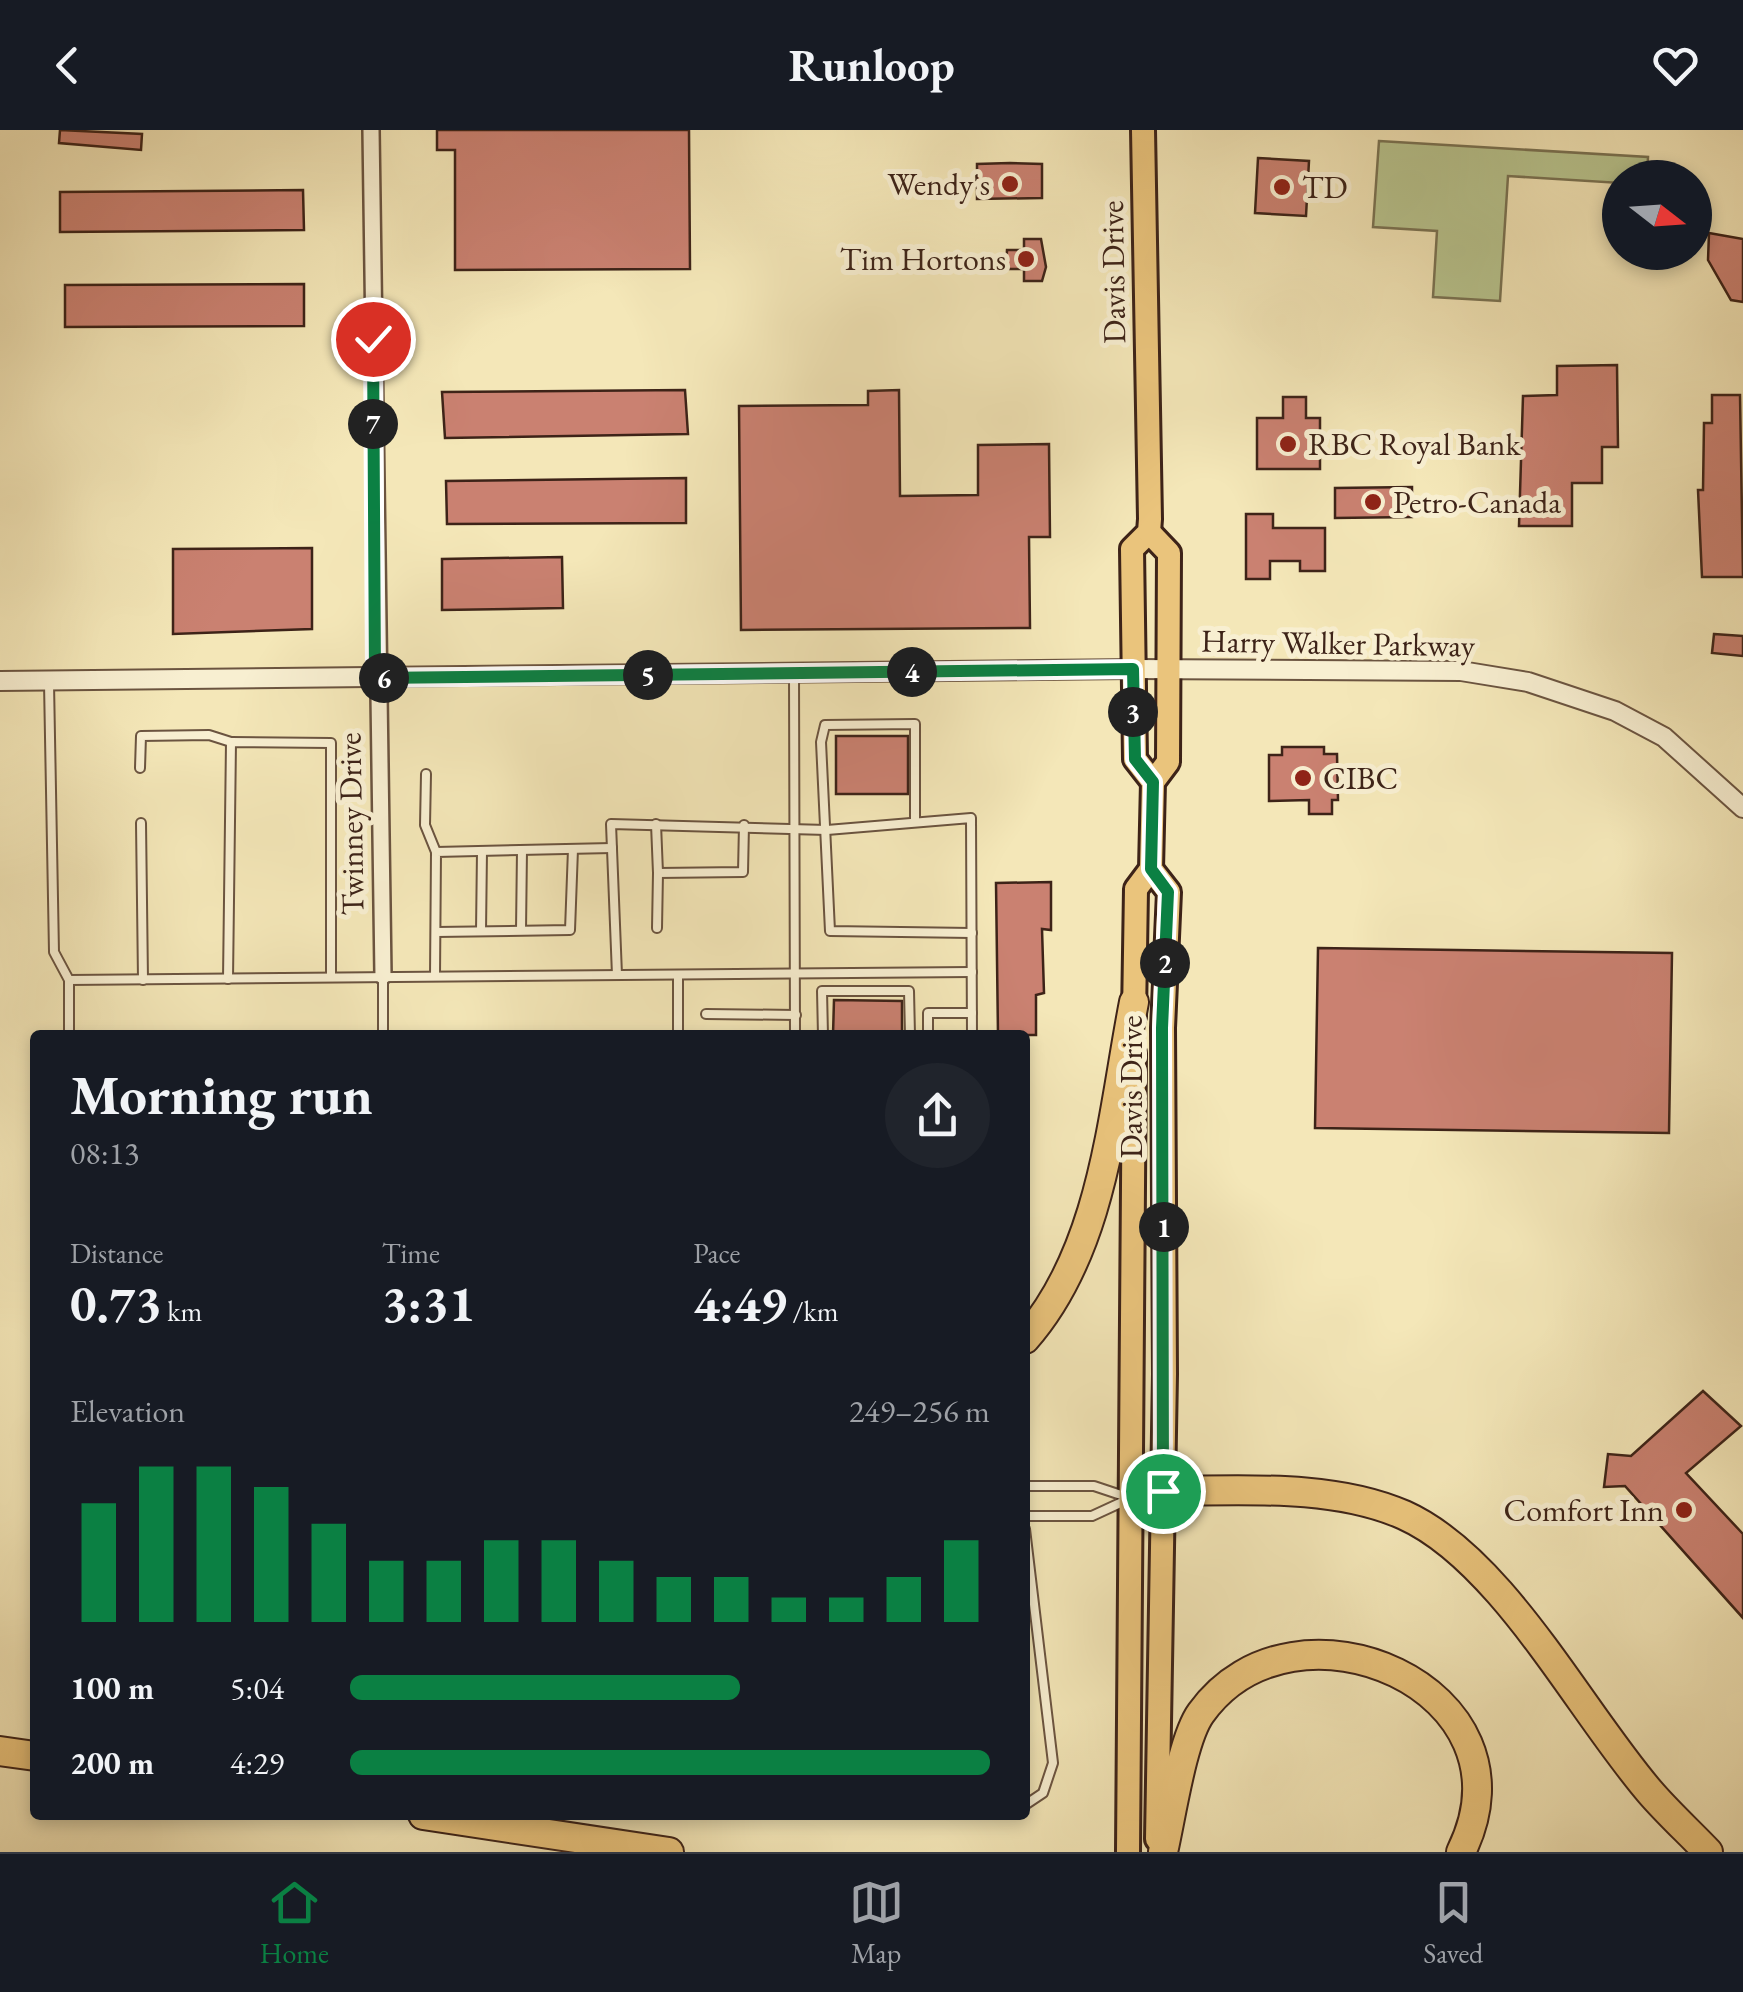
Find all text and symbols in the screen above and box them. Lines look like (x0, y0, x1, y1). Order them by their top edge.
text: Runloop (789, 36, 954, 94)
icon: back (40, 38, 95, 93)
icon: heart (1648, 38, 1703, 93)
north arrow (1602, 160, 1712, 270)
map controls (1602, 160, 1712, 270)
place label: Wendy's (888, 163, 990, 205)
place label: TD (1302, 166, 1348, 208)
marker: Wendy's (999, 173, 1021, 195)
marker: TD (1271, 176, 1293, 198)
street label: Davis Drive (1091, 200, 1135, 344)
place label: Tim Hortons (840, 238, 1006, 280)
marker: Tim Hortons (1015, 248, 1037, 270)
pin (331, 297, 416, 382)
icon: check (346, 312, 401, 367)
pin: 7 (348, 399, 398, 449)
text: 7 (366, 406, 380, 442)
place label: RBC Royal Bank (1308, 423, 1521, 465)
marker: RBC Royal Bank (1277, 433, 1299, 455)
place label: Petro-Canada (1393, 481, 1561, 523)
marker: Petro-Canada (1362, 491, 1384, 513)
street label: Harry Walker Parkway (1201, 620, 1476, 666)
pin: 4 (887, 647, 937, 697)
pin: 5 (623, 650, 673, 700)
pin: 6 (359, 653, 409, 703)
text: 4 (905, 654, 919, 690)
text: 5 (641, 657, 655, 693)
text: 6 (377, 660, 391, 696)
pin: 3 (1108, 687, 1158, 737)
text: 3 (1126, 694, 1140, 730)
street label: Twinney Drive (328, 732, 374, 916)
place label: CIBC (1323, 757, 1398, 799)
marker: CIBC (1292, 767, 1314, 789)
pin: 2 (1140, 938, 1190, 988)
text: 2 (1158, 945, 1172, 981)
street label: Davis Drive (1110, 1015, 1152, 1159)
text: Morning run (70, 1059, 373, 1130)
button: share (885, 1063, 990, 1168)
text: 08:13 (70, 1132, 139, 1174)
pin: 1 (1139, 1202, 1189, 1252)
text: 1 (1157, 1209, 1171, 1245)
text: Distance (70, 1235, 164, 1271)
text: Time (382, 1235, 440, 1271)
text: Pace (693, 1235, 740, 1271)
text: 0.73 (70, 1271, 162, 1336)
text: 3:31 (382, 1271, 475, 1336)
text: 4:49 (693, 1271, 787, 1336)
text: km (162, 1293, 202, 1329)
text: /km (787, 1293, 838, 1329)
text: Elevation (70, 1390, 185, 1432)
text: 249–256 m (849, 1390, 990, 1432)
pin (1121, 1449, 1206, 1534)
icon: arrive (1136, 1464, 1191, 1519)
place label: Comfort Inn (1504, 1489, 1664, 1531)
marker: Comfort Inn (1673, 1499, 1695, 1521)
text: 100 m (70, 1667, 154, 1709)
text: 5:04 (230, 1667, 284, 1709)
text: 200 m (70, 1742, 154, 1784)
text: 4:29 (230, 1742, 284, 1784)
tab: Home (260, 1875, 329, 1971)
tab: Map (849, 1875, 904, 1971)
tab: Saved (1423, 1875, 1483, 1971)

